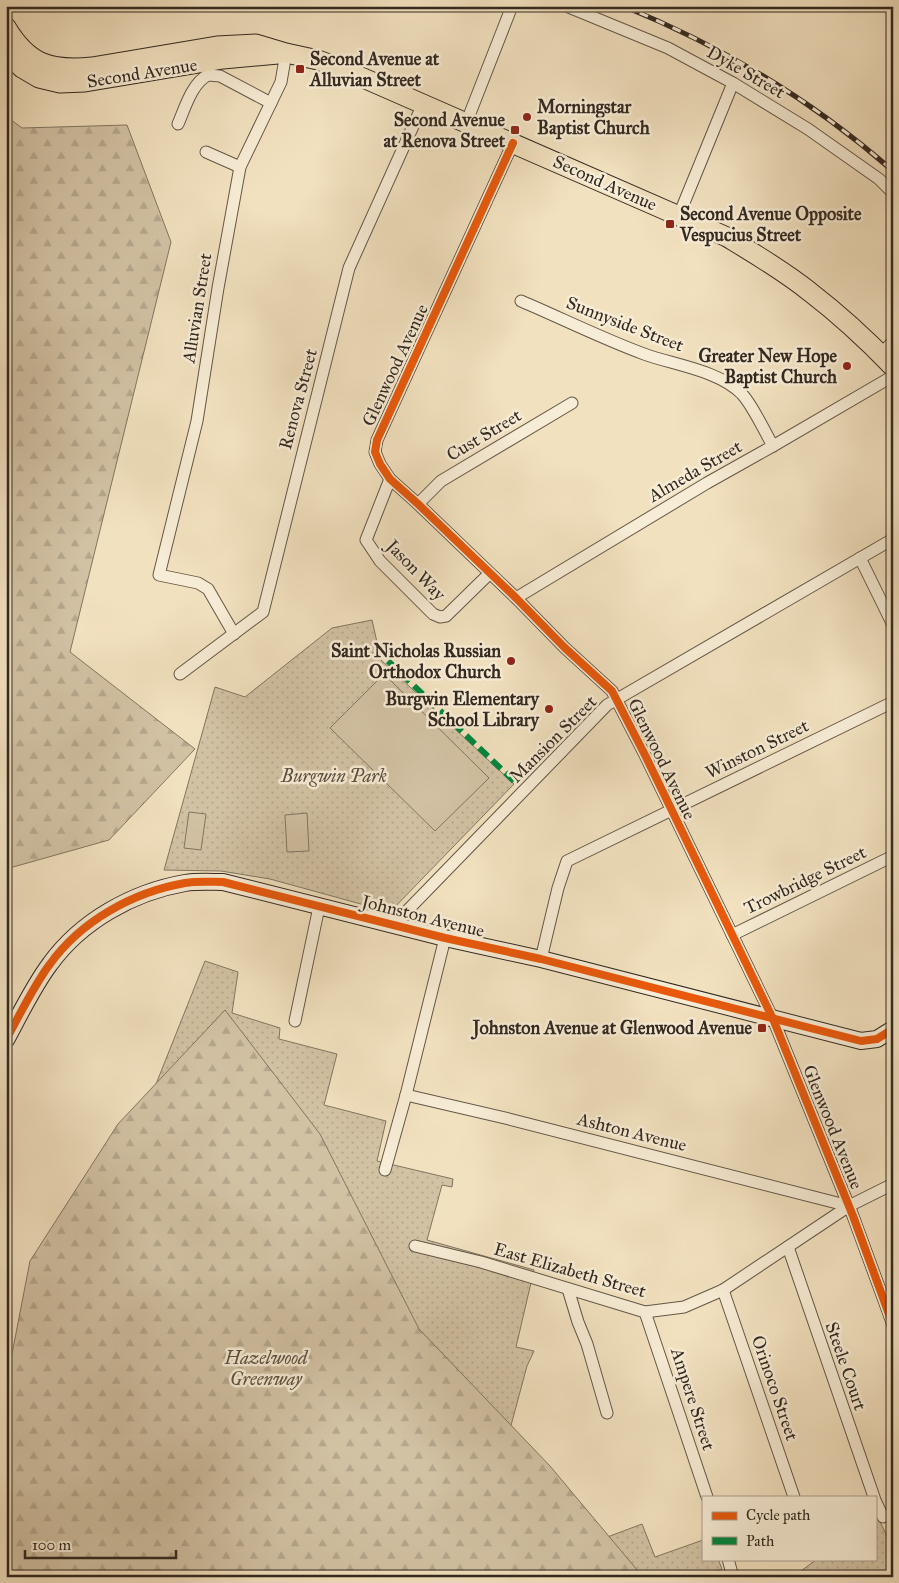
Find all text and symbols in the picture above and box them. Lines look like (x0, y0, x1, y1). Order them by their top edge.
street label: Dyke Street (703, 41, 790, 104)
place label: Second Avenue at Alluvian Street (309, 48, 440, 91)
street label: Second Avenue (85, 53, 199, 93)
marker: Second Avenue at Alluvian Street (294, 63, 306, 75)
place label: Morningstar Baptist Church (537, 96, 651, 140)
place label: Second Avenue at Renova Street (384, 109, 506, 152)
marker: Morningstar Baptist Church (521, 111, 533, 123)
marker: Second Avenue at Renova Street (509, 124, 521, 136)
street label: Second Avenue (550, 150, 660, 216)
place label: Second Avenue Opposite Vespucius Street (679, 203, 862, 247)
marker: Second Avenue Opposite Vespucius Street (664, 218, 676, 230)
street label: Alluvian Street (177, 251, 217, 365)
street label: Sunnyside Street (563, 291, 687, 357)
street label: Glenwood Avenue (357, 300, 433, 430)
street label: Renova Street (274, 345, 322, 452)
place label: Greater New Hope Baptist Church (698, 345, 838, 389)
marker: Greater New Hope Baptist Church (841, 360, 853, 372)
street label: Cust Street (443, 404, 526, 466)
street label: Almeda Street (643, 435, 746, 507)
street label: Jason Way (380, 534, 451, 606)
place label: Saint Nicholas Russian Orthodox Church (331, 640, 502, 683)
marker: Saint Nicholas Russian Orthodox Church (505, 655, 517, 667)
place label: Burgwin Elementary School Library (385, 688, 541, 732)
street label: Mansion Street (505, 690, 602, 787)
street label: Glenwood Avenue (623, 695, 701, 823)
marker: Burgwin Elementary School Library (543, 703, 555, 715)
street label: Winston Street (702, 714, 813, 783)
park label: Burgwin Park (280, 765, 387, 787)
street label: Trowbridge Street (740, 841, 871, 920)
street label: Johnston Avenue (357, 890, 487, 943)
place label: Johnston Avenue at Glenwood Avenue (471, 1017, 752, 1040)
marker: Johnston Avenue at Glenwood Avenue (756, 1022, 768, 1034)
street label: Glenwood Avenue (798, 1062, 868, 1192)
street label: Ashton Avenue (574, 1108, 689, 1156)
street label: East Elizabeth Street (491, 1238, 649, 1302)
street label: Steele Court (821, 1319, 872, 1414)
street label: Orinoco Street (747, 1333, 803, 1444)
street label: Ampere Street (666, 1344, 720, 1454)
park label: Hazelwood Greenway (224, 1347, 309, 1390)
legend (702, 1496, 876, 1560)
text: Cycle path (746, 1506, 811, 1524)
scale bar (25, 1528, 176, 1560)
text: Path (746, 1532, 775, 1550)
text: 100 m (32, 1536, 72, 1554)

